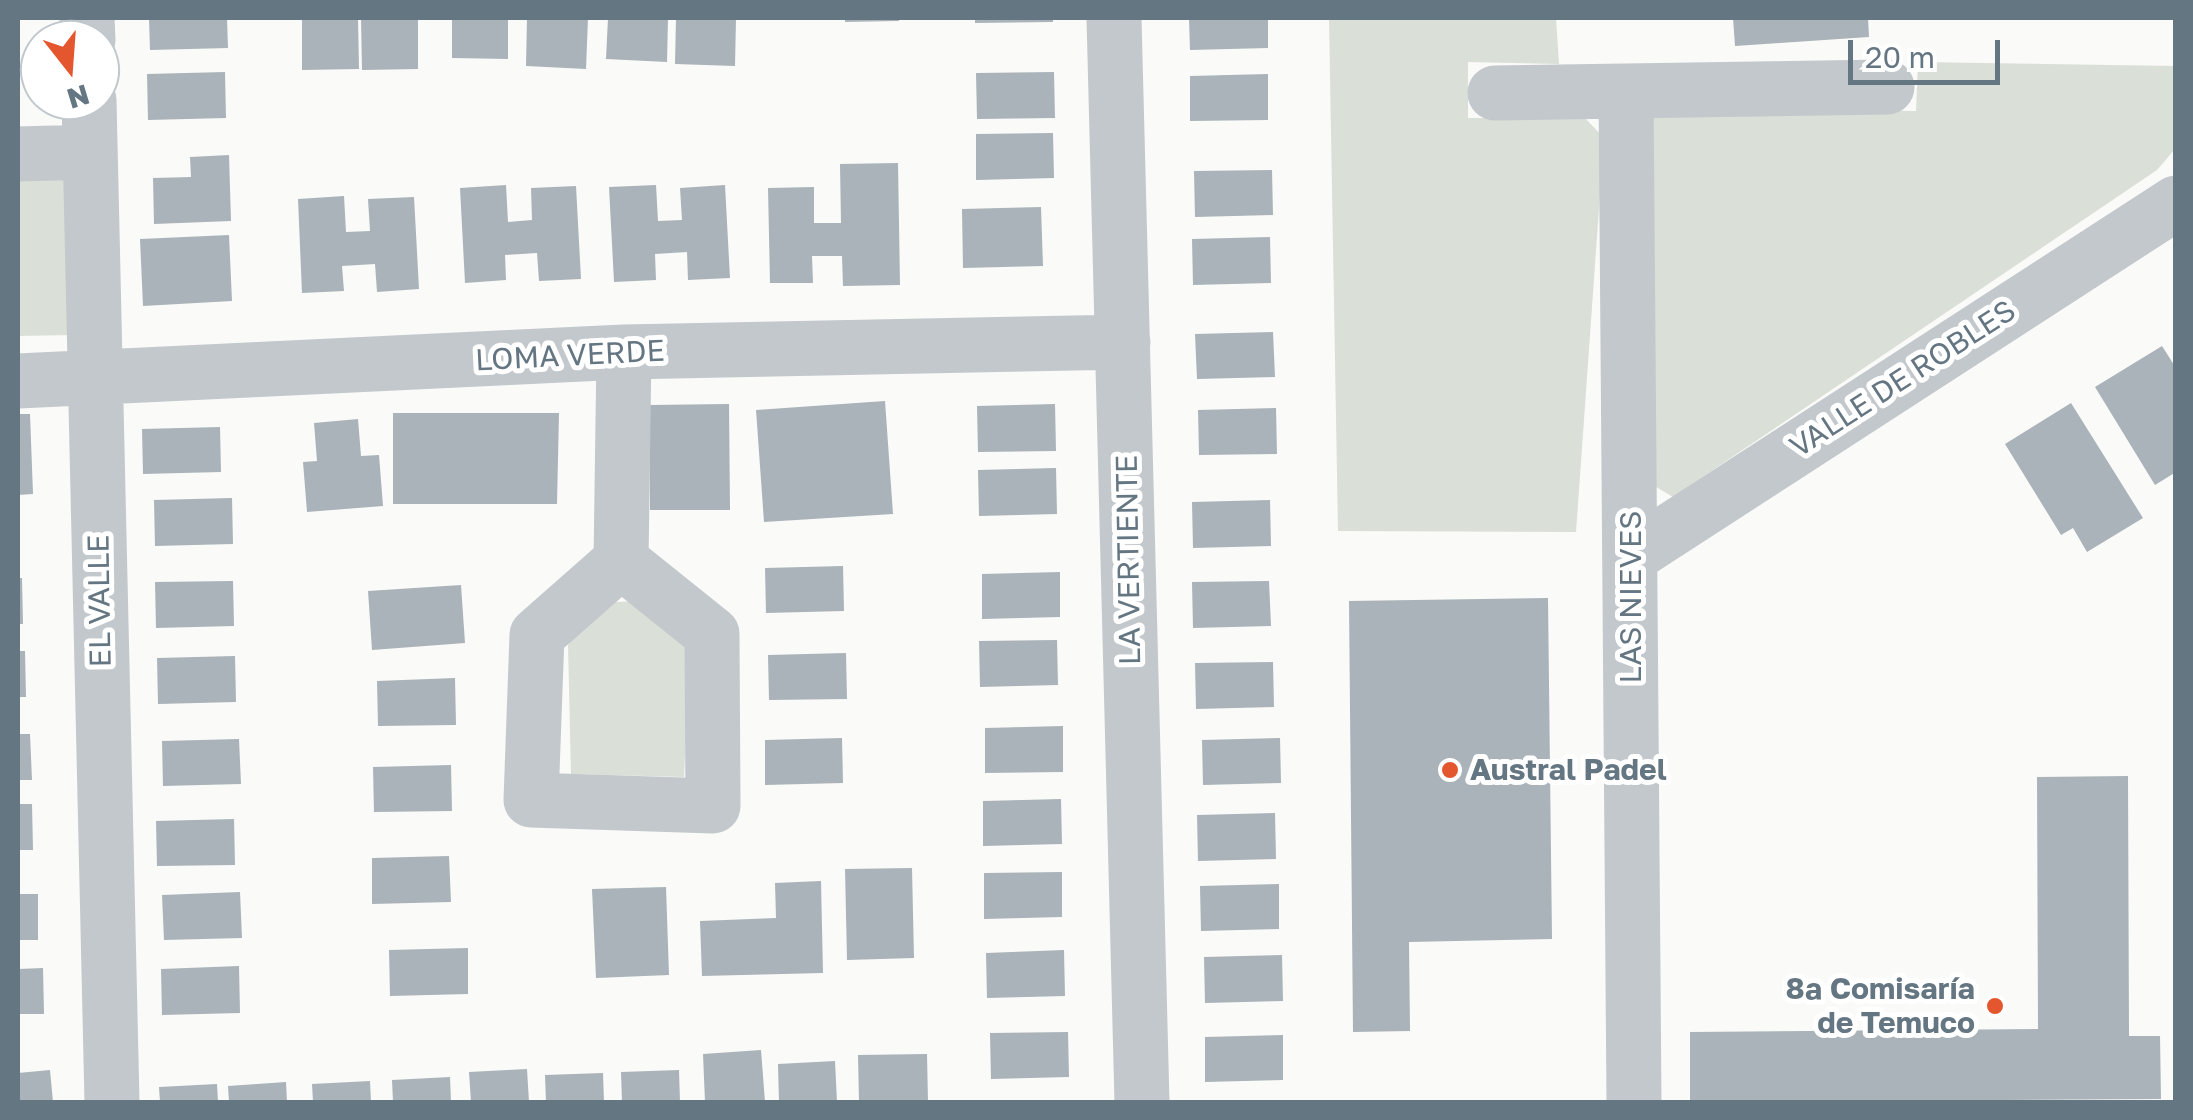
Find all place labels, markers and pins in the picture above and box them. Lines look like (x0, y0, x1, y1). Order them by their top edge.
place label: Austral Padel (1470, 752, 1667, 788)
marker: Austral Padel (1439, 759, 1461, 781)
place label: 8ª Comisaría de Temuco (1786, 971, 1975, 1042)
marker: 8ª Comisaría de Temuco (1984, 995, 2006, 1017)

